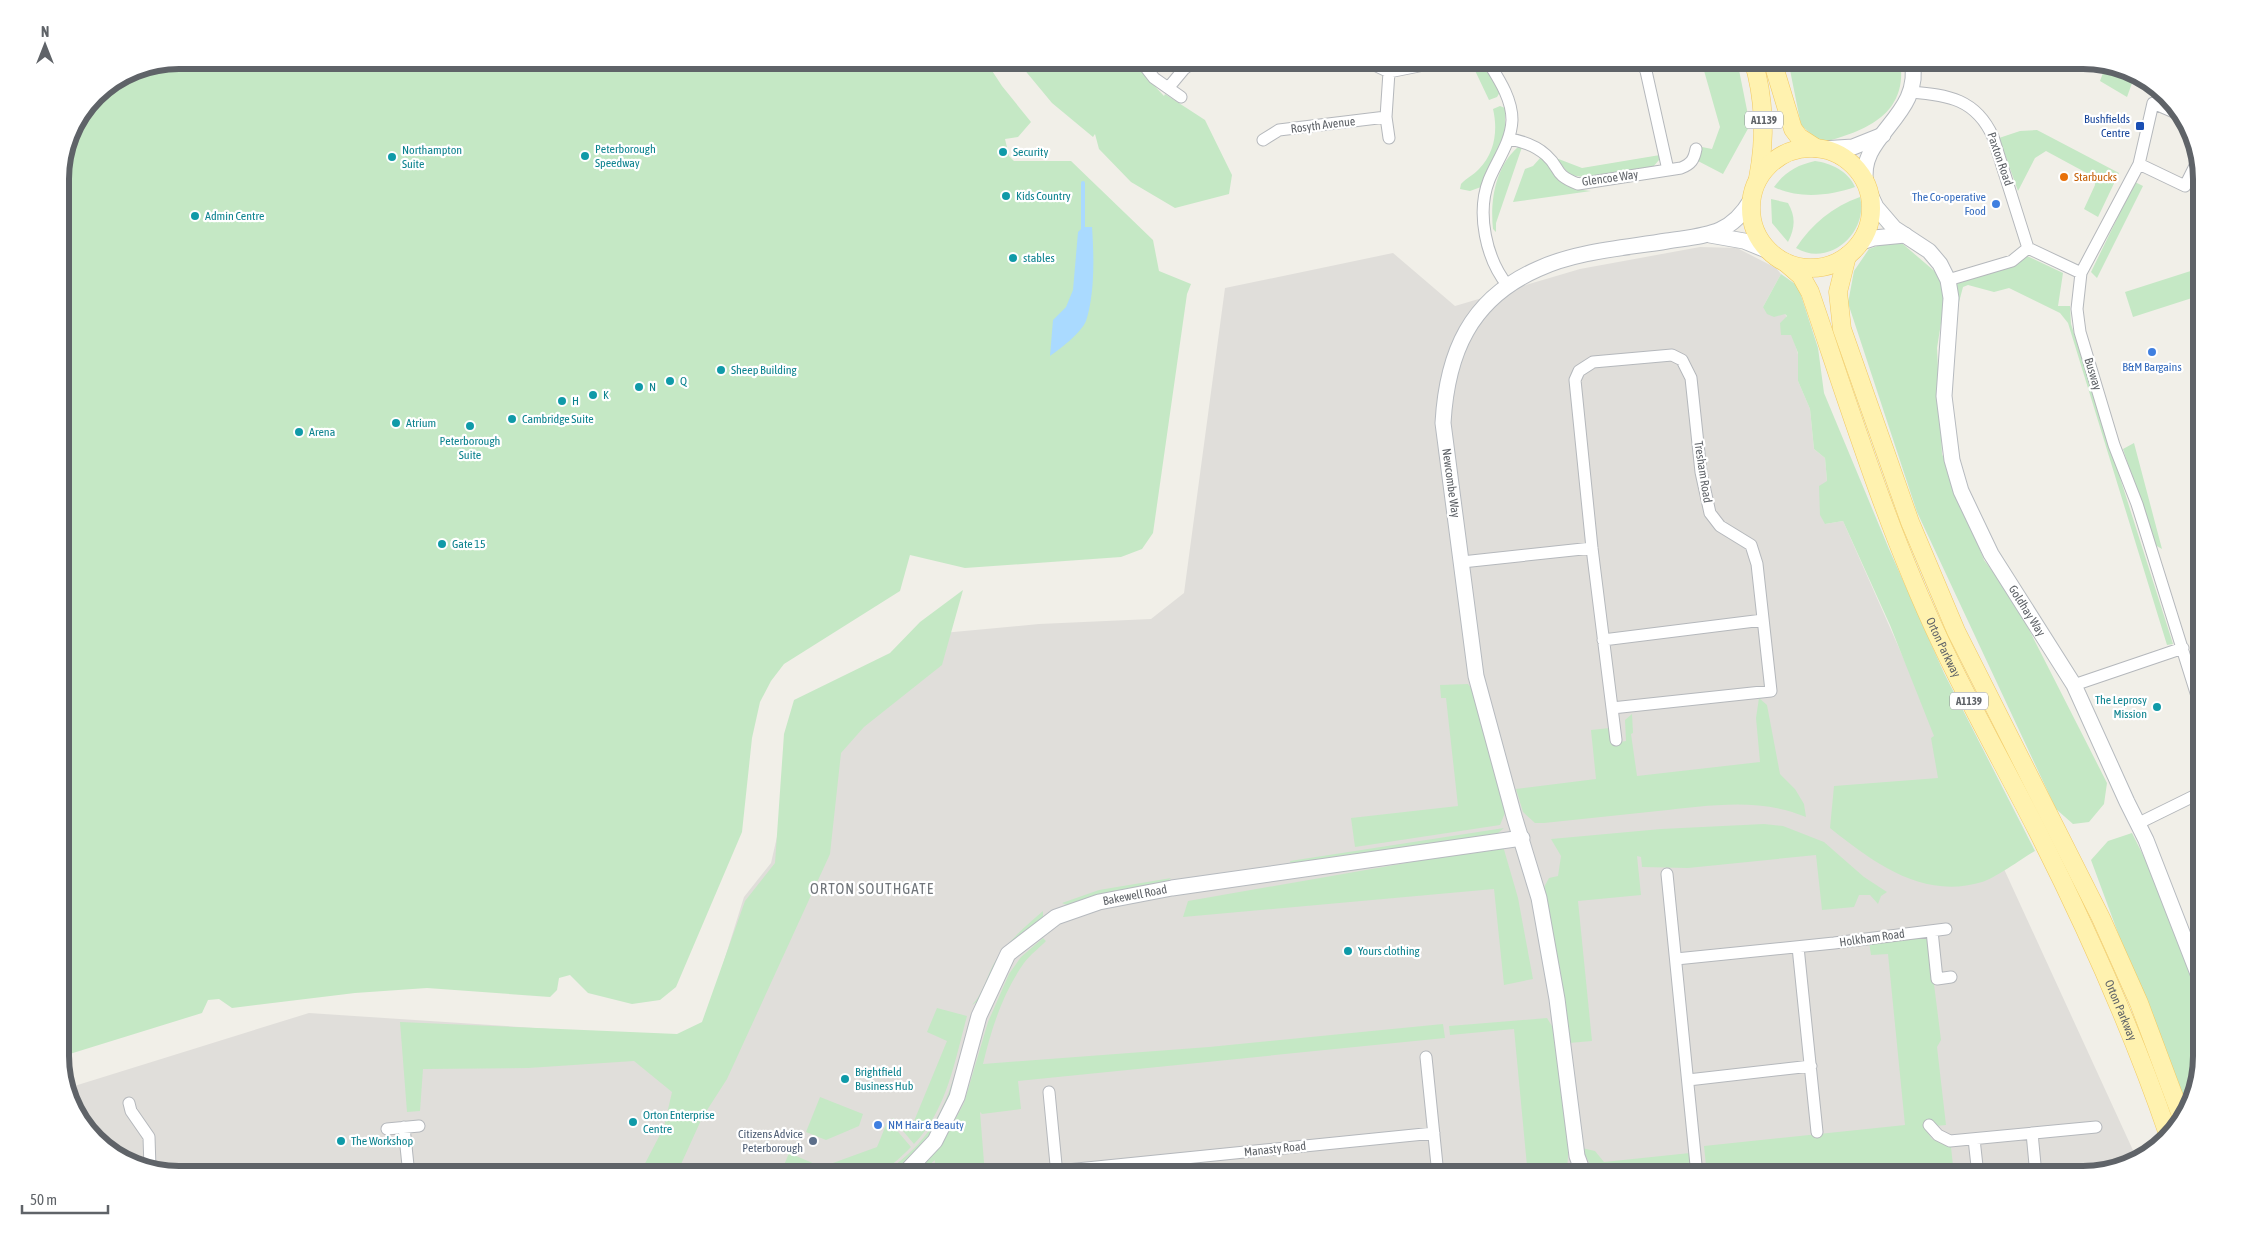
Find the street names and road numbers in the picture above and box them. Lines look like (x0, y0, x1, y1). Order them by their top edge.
road number: A1139 (1745, 112, 1783, 128)
street label: Rosyth Avenue (1290, 114, 1356, 136)
street label: Paxton Road (1984, 131, 2016, 187)
street label: Glencoe Way (1581, 167, 1639, 189)
street label: Busway (2081, 356, 2105, 392)
street label: Tresham Road (1691, 440, 1715, 504)
street label: Newcombe Way (1439, 447, 1463, 519)
street label: Goldhay Way (2006, 583, 2048, 639)
street label: Orton Parkway (1923, 615, 1963, 680)
road number: A1139 (1950, 692, 1988, 709)
street label: Bakewell Road (1102, 882, 1168, 908)
street label: Holkham Road (1839, 926, 1905, 950)
street label: Orton Parkway (2102, 978, 2139, 1043)
street label: Manasty Road (1243, 1139, 1307, 1159)

